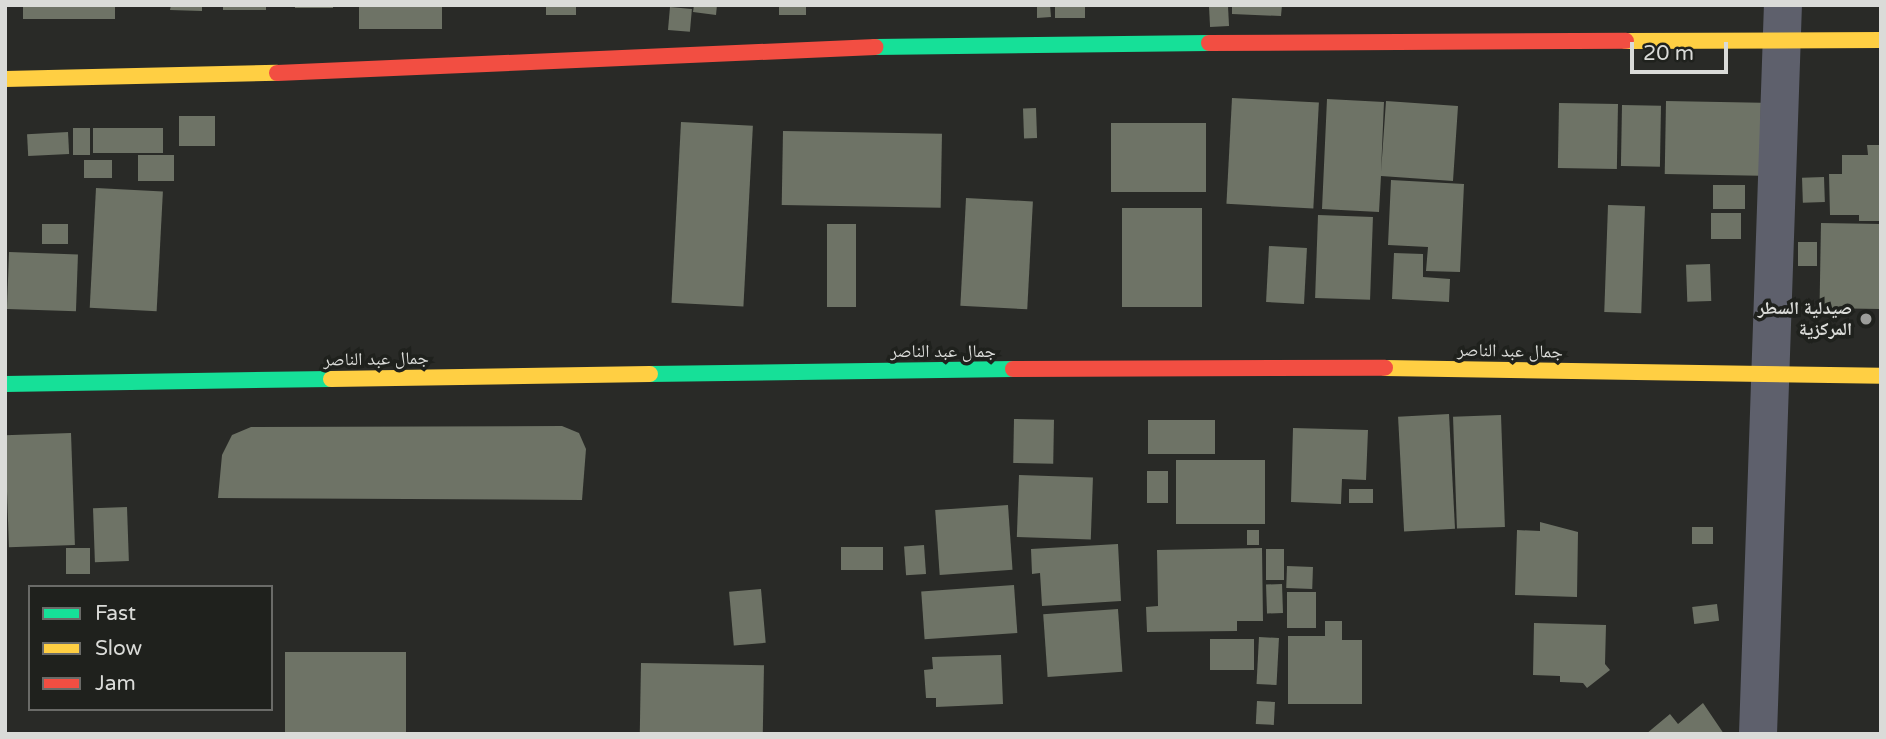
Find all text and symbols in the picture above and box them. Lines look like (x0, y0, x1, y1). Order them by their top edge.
scale bar (1634, 28, 1732, 72)
text: 20 m (1643, 41, 1694, 66)
place label: صيدلية السطر المركزية (1758, 298, 1852, 340)
marker: صيدلية السطر المركزية (1858, 311, 1874, 327)
street label: جمال عبد الناصر (1457, 339, 1563, 363)
street label: جمال عبد الناصر (890, 340, 996, 362)
street label: جمال عبد الناصر (323, 347, 429, 371)
legend (28, 585, 273, 711)
text: Fast (95, 601, 136, 626)
text: Slow (95, 636, 142, 661)
text: Jam (95, 671, 136, 696)

